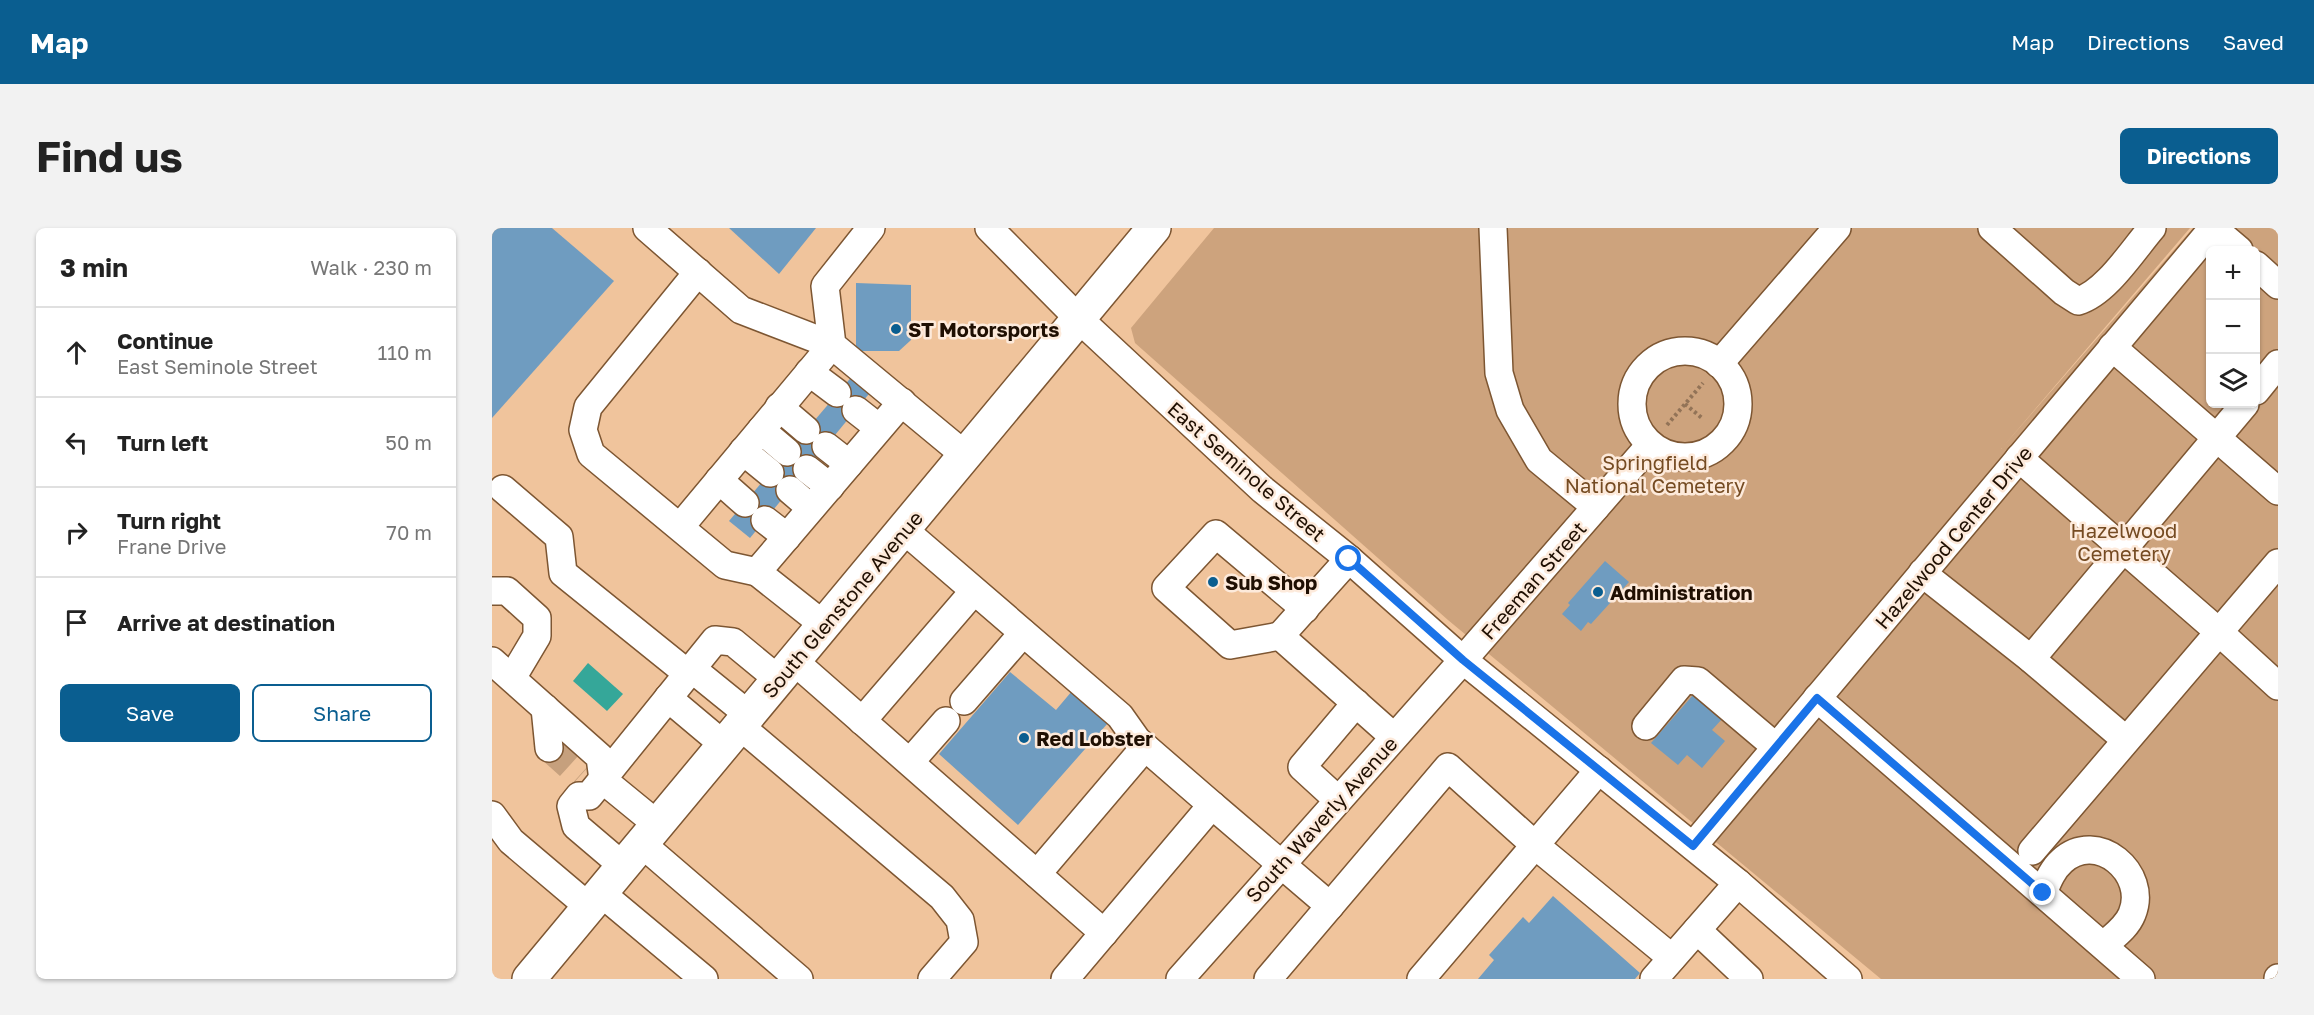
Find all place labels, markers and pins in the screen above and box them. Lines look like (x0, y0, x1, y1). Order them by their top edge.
place label: ST Motorsports (908, 317, 1059, 341)
marker: ST Motorsports (889, 322, 903, 336)
place label: Sub Shop (1225, 570, 1317, 594)
marker: Sub Shop (1206, 575, 1220, 589)
place label: Administration (1610, 580, 1753, 604)
marker: Administration (1591, 585, 1605, 599)
place label: Red Lobster (1036, 726, 1153, 750)
marker: Red Lobster (1017, 731, 1031, 745)

